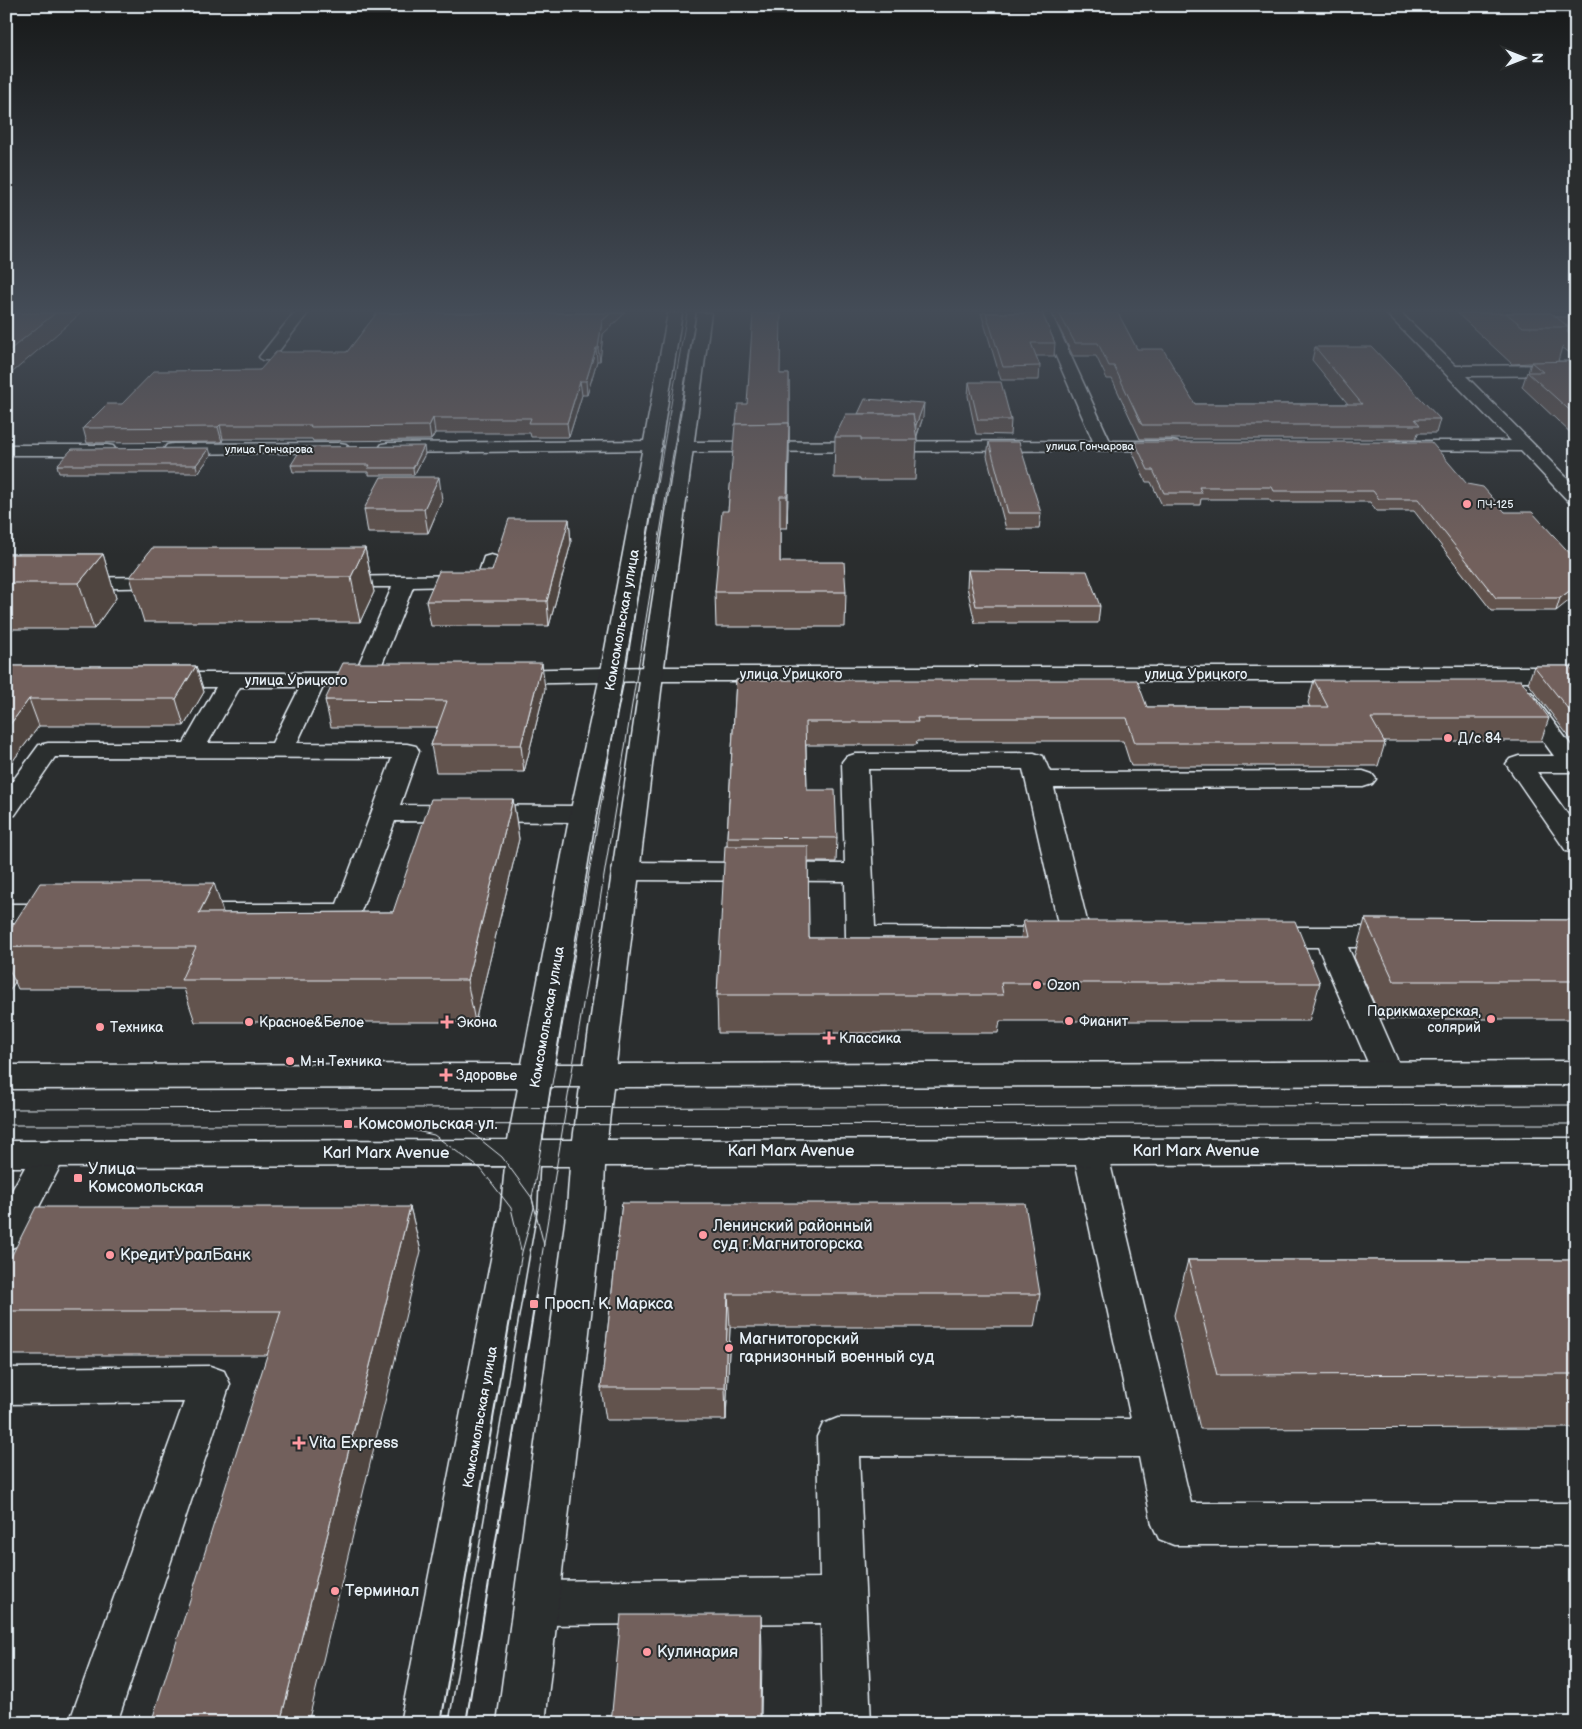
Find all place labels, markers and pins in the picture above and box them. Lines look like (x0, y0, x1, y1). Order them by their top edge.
marker: ПЧ-125 (1461, 498, 1473, 510)
place label: ПЧ-125 (1477, 498, 1514, 511)
place label: Д/с 84 (1458, 730, 1502, 747)
marker: Д/с 84 (1442, 732, 1454, 744)
place label: Ozon (1047, 977, 1080, 994)
marker: Ozon (1031, 979, 1043, 991)
place label: Парикмахерская, солярий (1367, 1003, 1481, 1036)
place label: Фианит (1079, 1013, 1129, 1030)
marker: Парикмахерская, солярий (1485, 1013, 1497, 1025)
place label: Красное&Белое (259, 1014, 364, 1031)
place label: Экона (457, 1014, 498, 1031)
marker: Фианит (1063, 1015, 1075, 1027)
marker: Красное&Белое (243, 1016, 255, 1028)
marker: Экона (441, 1016, 453, 1028)
place label: Техника (110, 1019, 164, 1036)
marker: Техника (94, 1021, 106, 1033)
place label: Классика (839, 1030, 902, 1047)
marker: Классика (823, 1032, 835, 1044)
place label: М-н Техника (300, 1053, 383, 1070)
marker: М-н Техника (284, 1055, 296, 1067)
place label: Здоровье (456, 1067, 517, 1084)
marker: Здоровье (440, 1069, 452, 1081)
place label: Комсомольская ул. (358, 1115, 498, 1134)
marker: Комсомольская ул. (342, 1118, 354, 1130)
place label: Улица Комсомольская (88, 1160, 204, 1197)
marker: Улица Комсомольская (72, 1172, 84, 1184)
place label: Ленинский районный суд г.Магнитогорска (712, 1217, 873, 1254)
marker: Ленинский районный суд г.Магнитогорска (697, 1229, 709, 1241)
place label: КредитУралБанк (120, 1246, 251, 1265)
marker: КредитУралБанк (104, 1249, 116, 1261)
place label: Просп. К. Маркса (544, 1295, 674, 1314)
marker: Просп. К. Маркса (528, 1298, 540, 1310)
place label: Магнитогорский гарнизонный военный суд (739, 1330, 934, 1367)
marker: Магнитогорский гарнизонный военный суд (723, 1342, 735, 1354)
place label: Vita Express (309, 1434, 399, 1453)
marker: Vita Express (293, 1437, 305, 1449)
place label: Терминал (345, 1582, 419, 1601)
marker: Терминал (329, 1585, 341, 1597)
place label: Кулинария (657, 1643, 738, 1662)
marker: Кулинария (641, 1646, 653, 1658)

